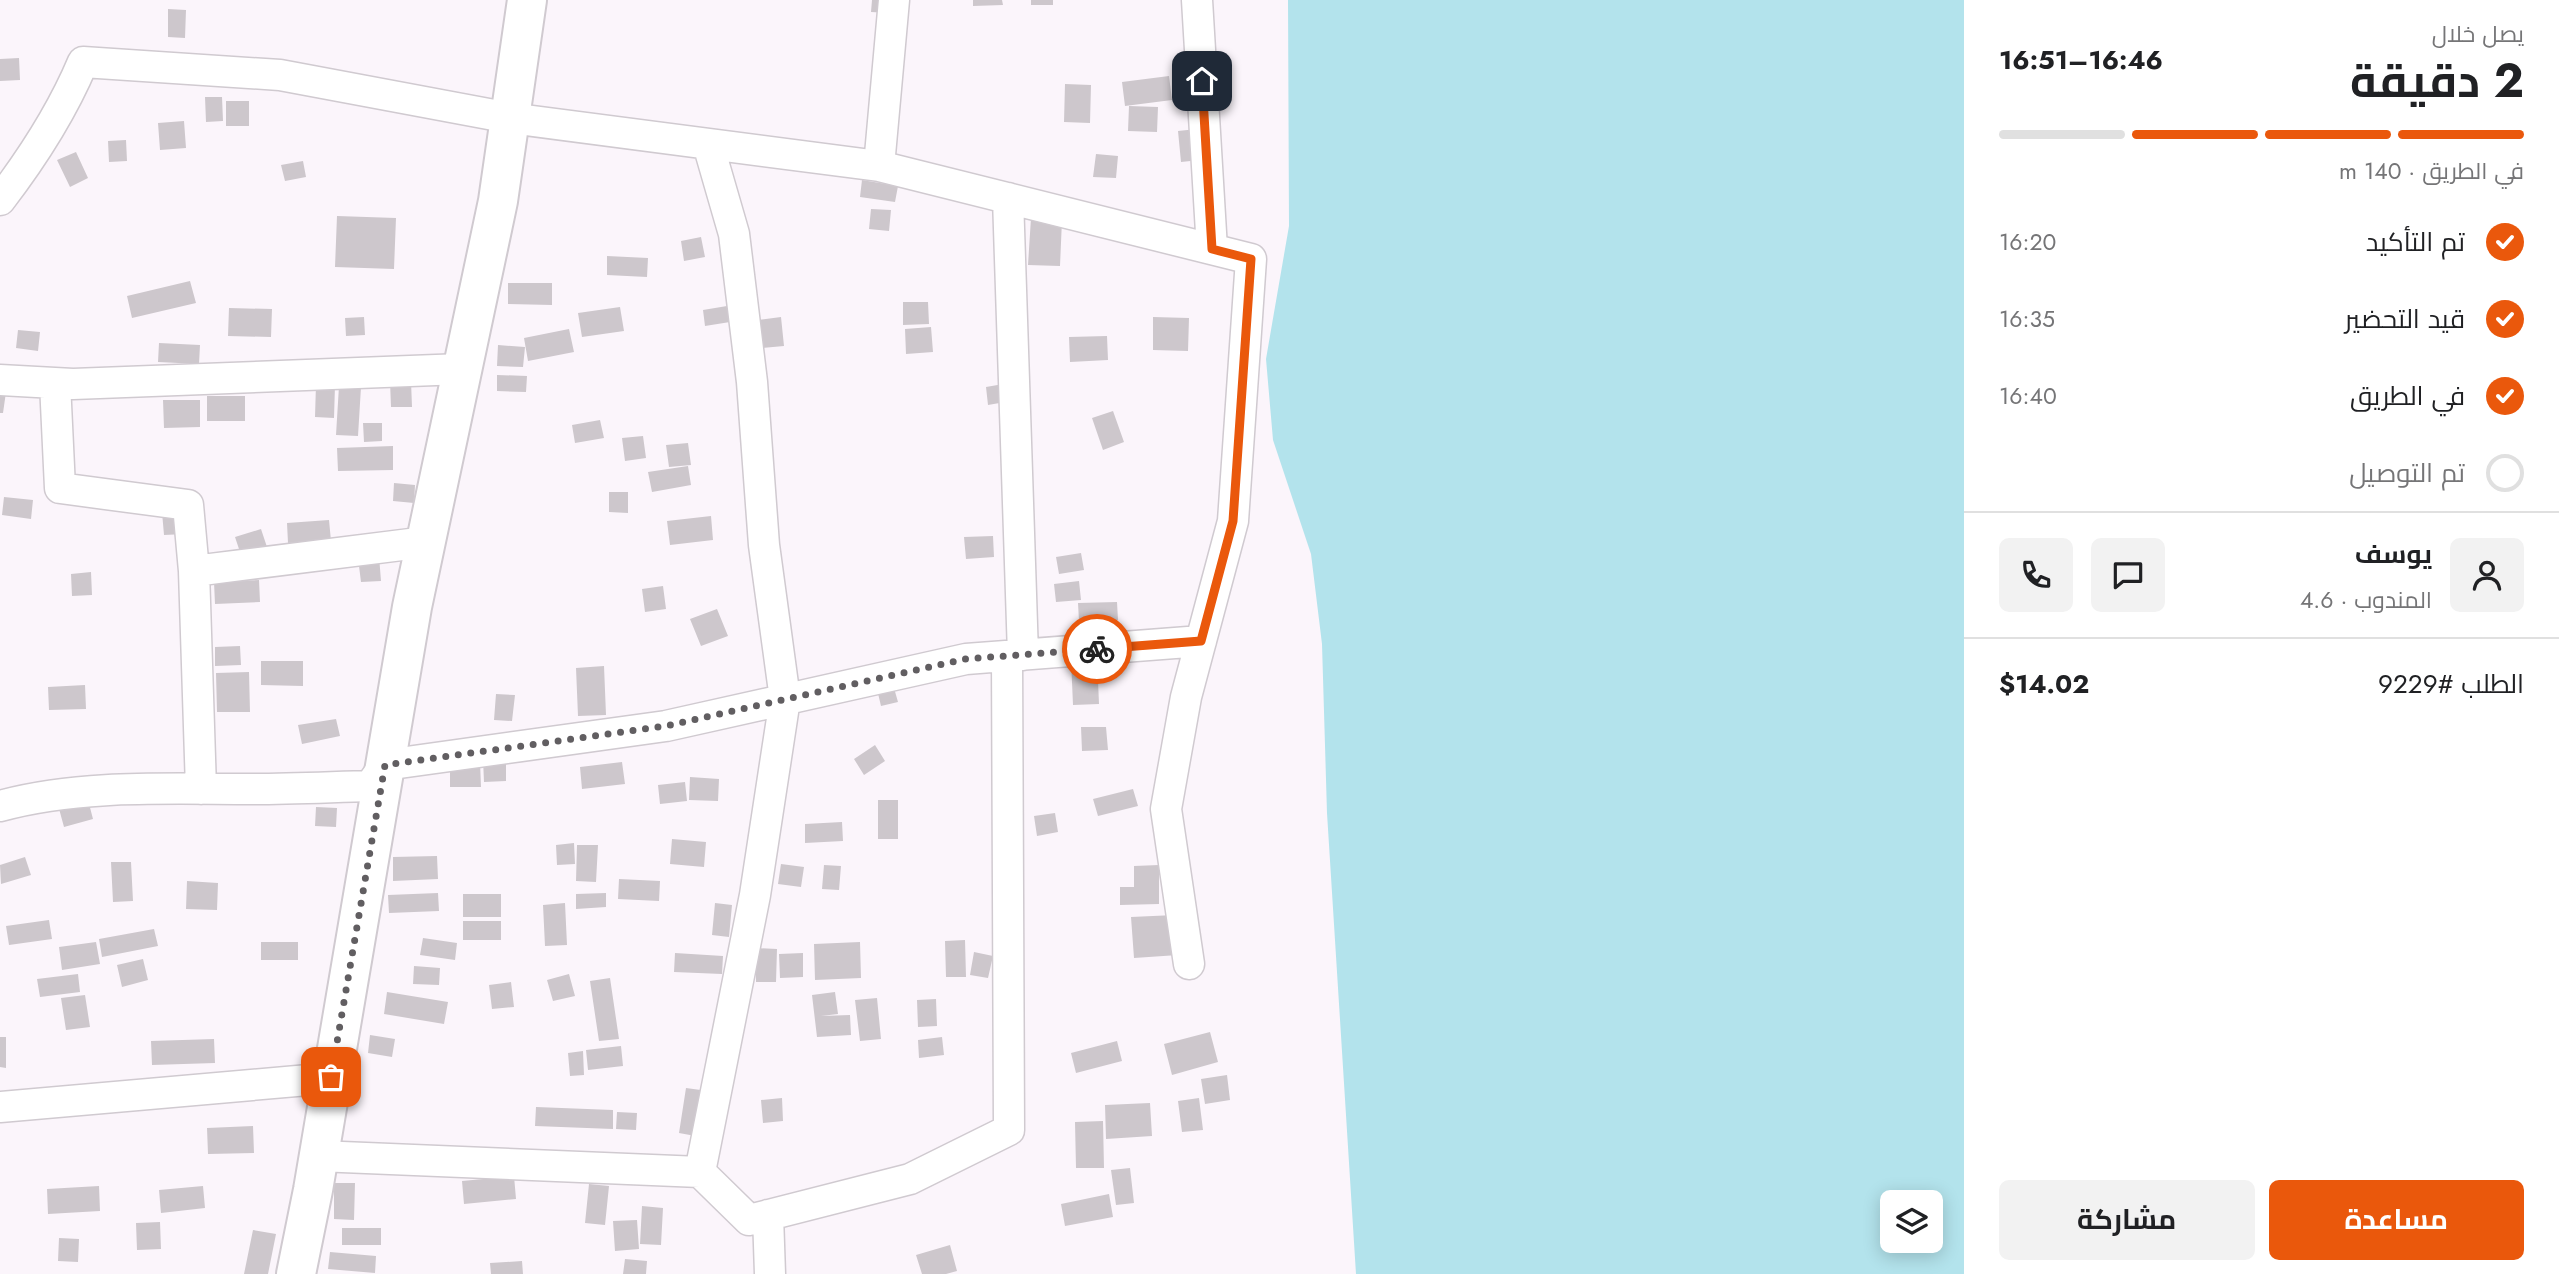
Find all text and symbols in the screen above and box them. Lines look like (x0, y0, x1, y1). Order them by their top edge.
text: يصل خلال (2432, 17, 2524, 51)
text: 16:46–16:51 (1999, 41, 2163, 79)
text: 2 دقيقة (2350, 48, 2524, 114)
pin (1172, 51, 1232, 111)
icon: home (1183, 62, 1221, 100)
text: في الطريق · 140 m (2339, 154, 2524, 188)
text: تم التأكيد (2366, 223, 2465, 261)
icon: check (2486, 223, 2524, 261)
text: 16:20 (1999, 225, 2056, 259)
text: قيد التحضير (2345, 300, 2465, 338)
icon: check (2486, 300, 2524, 338)
text: 16:35 (1999, 302, 2055, 336)
text: في الطريق (2350, 377, 2465, 415)
icon: check (2486, 377, 2524, 415)
text: 16:40 (1999, 379, 2057, 413)
text: تم التوصيل (2349, 454, 2465, 492)
text: يوسف (2355, 535, 2432, 573)
button: phone (1999, 538, 2073, 612)
button: chat (2091, 538, 2165, 612)
button: person (2450, 538, 2524, 612)
text: المندوب · 4.6 (2300, 583, 2432, 617)
courier (1062, 614, 1132, 684)
icon: bike (1078, 630, 1116, 668)
text: $14.02 (1999, 665, 2089, 703)
text: الطلب #9229 (2378, 665, 2524, 703)
pin (301, 1047, 361, 1107)
icon: bag (312, 1058, 350, 1096)
button: مشاركة (1999, 1180, 2255, 1260)
button: مساعدة (2269, 1180, 2524, 1260)
map controls (1880, 1190, 1943, 1253)
button: layers (1880, 1190, 1943, 1253)

